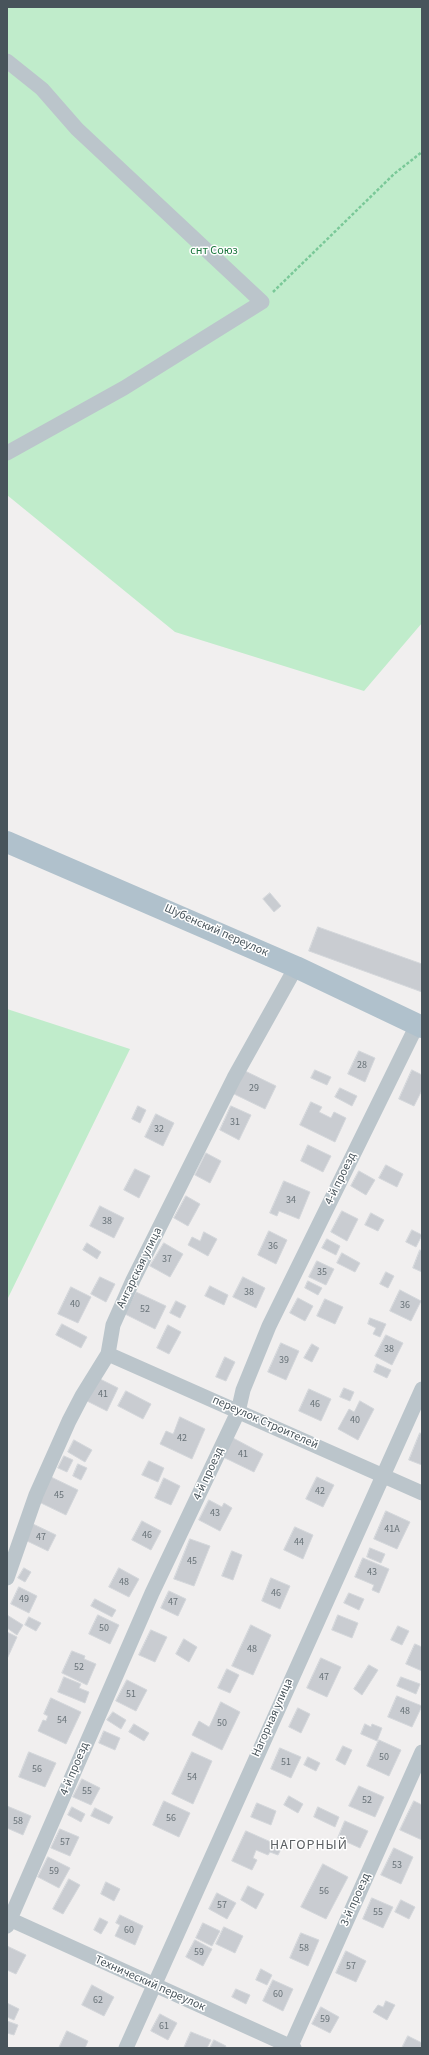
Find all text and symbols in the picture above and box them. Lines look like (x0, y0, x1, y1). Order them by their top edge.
park label: снт Союз (190, 244, 238, 258)
street label: Шубенский переулок (162, 902, 270, 960)
house number: 28 (357, 1060, 367, 1072)
house number: 29 (249, 1083, 259, 1095)
house number: 31 (230, 1117, 240, 1129)
house number: 32 (154, 1124, 164, 1136)
street label: 4-й проезд (322, 1150, 360, 1208)
house number: 34 (286, 1195, 296, 1207)
house number: 38 (102, 1216, 112, 1228)
street label: Ангарская улица (114, 1225, 166, 1311)
house number: 36 (268, 1241, 278, 1253)
house number: 37 (162, 1254, 172, 1266)
house number: 35 (317, 1267, 327, 1279)
house number: 38 (244, 1287, 254, 1299)
house number: 40 (70, 1299, 80, 1311)
house number: 36 (400, 1300, 410, 1312)
house number: 52 (140, 1304, 150, 1316)
house number: 38 (384, 1344, 394, 1356)
house number: 39 (279, 1355, 289, 1367)
house number: 41 (98, 1389, 108, 1401)
street label: переулок Строителей (210, 1393, 320, 1453)
house number: 46 (310, 1399, 320, 1411)
house number: 40 (350, 1415, 360, 1427)
house number: 42 (177, 1433, 187, 1445)
street label: 4-й проезд (191, 1445, 227, 1503)
house number: 41 (238, 1449, 248, 1461)
house number: 42 (315, 1486, 325, 1498)
house number: 45 (54, 1490, 64, 1502)
house number: 43 (210, 1508, 220, 1520)
house number: 41А (384, 1524, 400, 1536)
house number: 46 (142, 1530, 152, 1542)
house number: 47 (36, 1532, 46, 1544)
house number: 44 (294, 1537, 304, 1549)
house number: 45 (187, 1556, 197, 1568)
house number: 43 (367, 1567, 377, 1579)
house number: 48 (119, 1577, 129, 1589)
house number: 46 (271, 1588, 281, 1600)
house number: 49 (19, 1594, 29, 1606)
house number: 47 (168, 1597, 178, 1609)
house number: 50 (99, 1623, 109, 1635)
house number: 48 (247, 1644, 257, 1656)
house number: 52 (74, 1662, 84, 1674)
house number: 47 (319, 1672, 329, 1684)
street label: Нагорная улица (249, 1677, 297, 1759)
house number: 51 (126, 1689, 136, 1701)
house number: 48 (400, 1706, 410, 1718)
house number: 54 (57, 1715, 67, 1727)
house number: 50 (217, 1718, 227, 1730)
street label: 4-й проезд (57, 1740, 93, 1798)
house number: 50 (379, 1752, 389, 1764)
house number: 51 (281, 1757, 291, 1769)
house number: 56 (32, 1764, 42, 1776)
house number: 54 (187, 1772, 197, 1784)
house number: 55 (82, 1786, 92, 1798)
house number: 52 (362, 1795, 372, 1807)
house number: 56 (166, 1813, 176, 1825)
house number: 58 (13, 1816, 23, 1828)
house number: 57 (60, 1837, 70, 1849)
district label: НАГОРНЫЙ (270, 1838, 348, 1854)
house number: 53 (392, 1860, 402, 1872)
house number: 59 (49, 1866, 59, 1878)
street label: 3-й проезд (338, 1871, 374, 1929)
house number: 56 (319, 1886, 329, 1898)
house number: 57 (217, 1900, 227, 1912)
house number: 55 (373, 1907, 383, 1919)
house number: 60 (124, 1925, 134, 1937)
house number: 58 (299, 1943, 309, 1955)
house number: 59 (194, 1947, 204, 1959)
street label: Технический переулок (93, 1953, 207, 2015)
house number: 57 (346, 1961, 356, 1973)
house number: 60 (273, 1989, 283, 2001)
house number: 62 (93, 1995, 103, 2007)
house number: 59 (320, 2014, 330, 2026)
house number: 61 (159, 2021, 169, 2033)

